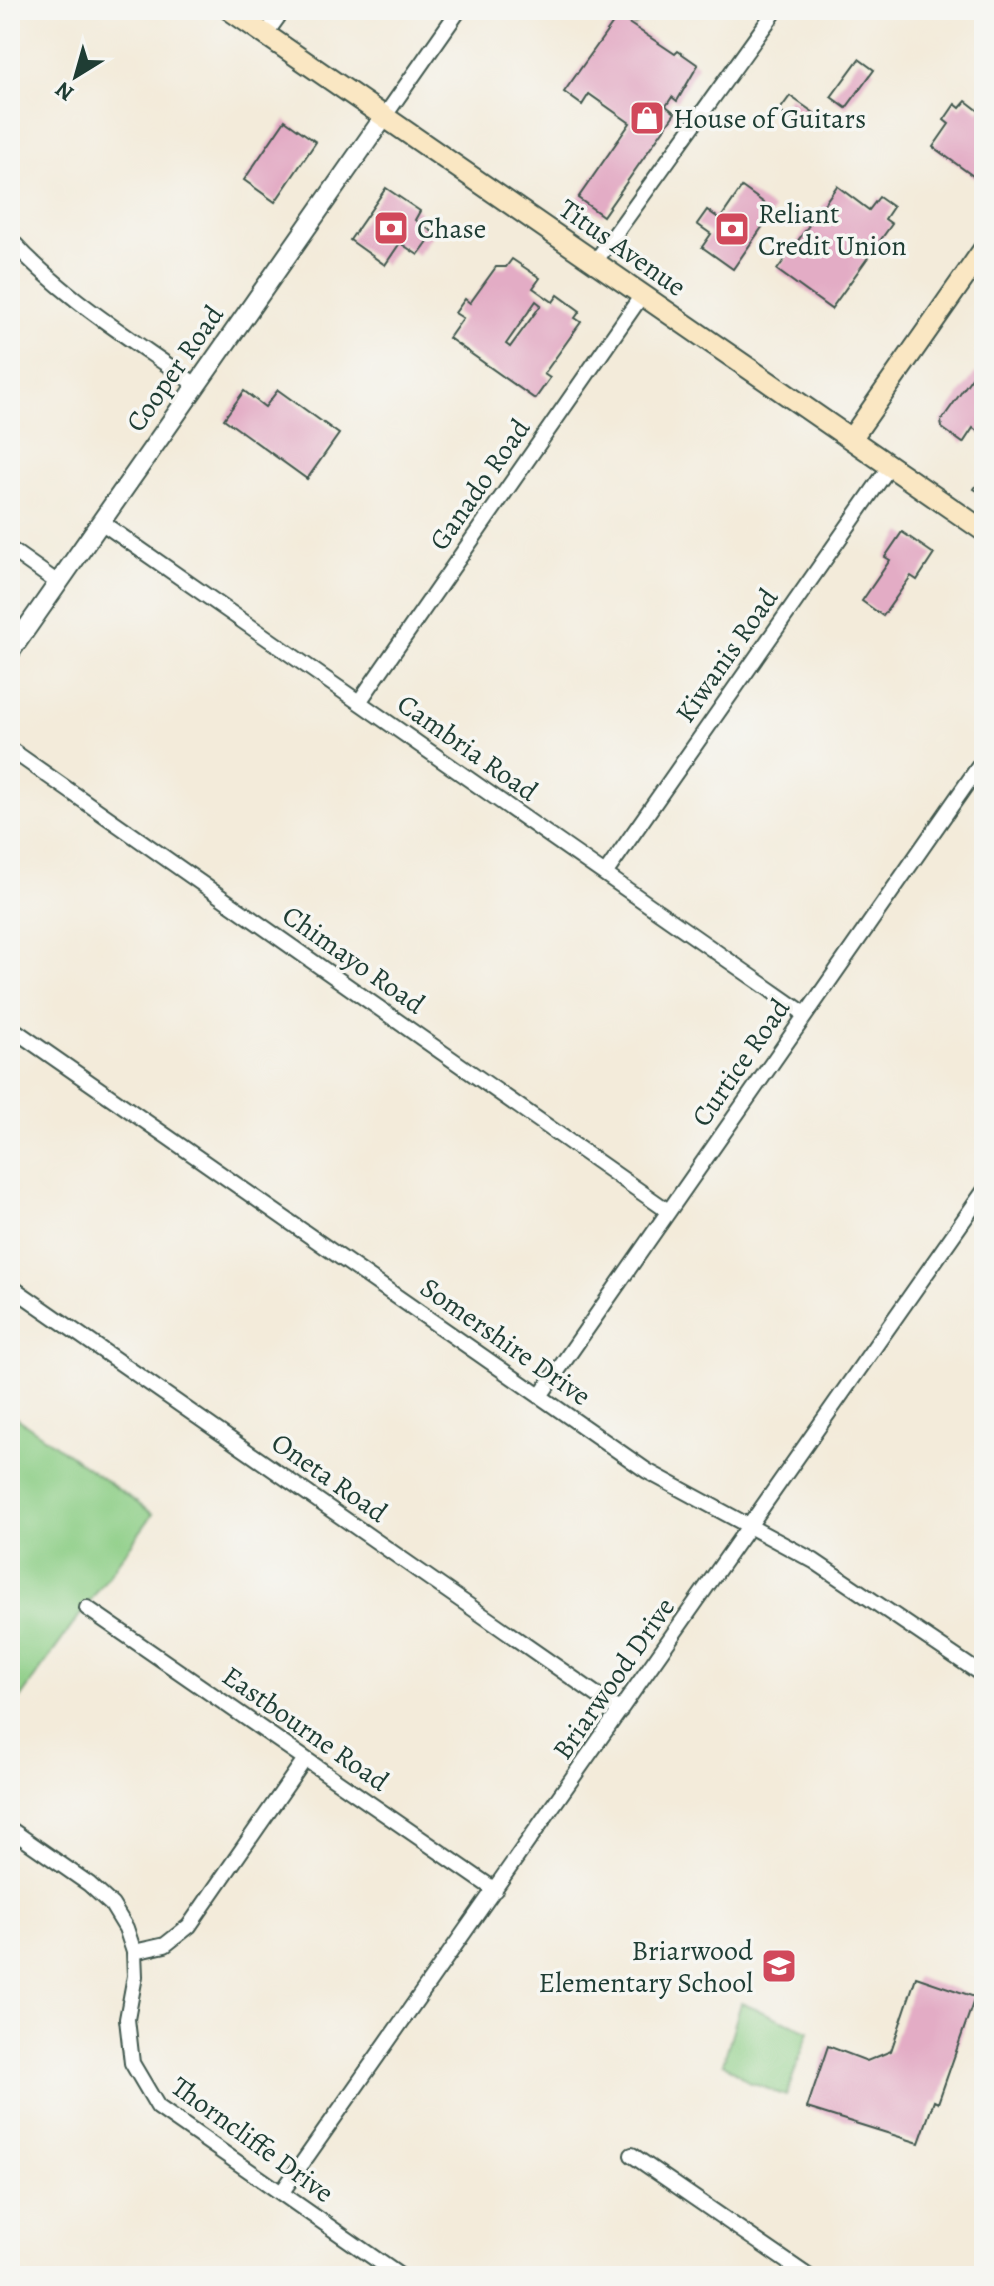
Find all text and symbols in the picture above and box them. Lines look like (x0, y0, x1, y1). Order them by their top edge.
north arrow (36, 36, 116, 116)
text: N (49, 74, 80, 108)
shop icon: House of Guitars (628, 99, 666, 137)
place label: House of Guitars (673, 100, 866, 138)
street label: Titus Avenue (551, 190, 694, 306)
place label: Reliant Credit Union (758, 195, 907, 265)
bank icon: Chase (372, 209, 410, 247)
place label: Chase (417, 210, 486, 248)
bank icon: Reliant Credit Union (713, 210, 751, 248)
street label: Cooper Road (117, 297, 233, 440)
street label: Ganado Road (420, 410, 540, 558)
street label: Kiwanis Road (666, 580, 788, 730)
street label: Cambria Road (390, 685, 546, 811)
street label: Chimayo Road (275, 897, 433, 1024)
street label: Curtice Road (683, 990, 799, 1134)
street label: Somershire Drive (412, 1269, 598, 1415)
street label: Oneta Road (264, 1424, 396, 1532)
street label: Briarwood Drive (544, 1590, 684, 1767)
street label: Eastbourne Road (215, 1657, 397, 1801)
place label: Briarwood Elementary School (539, 1932, 754, 2002)
school or university icon: Briarwood Elementary School (760, 1947, 798, 1985)
street label: Thorncliffe Drive (163, 2068, 341, 2212)

